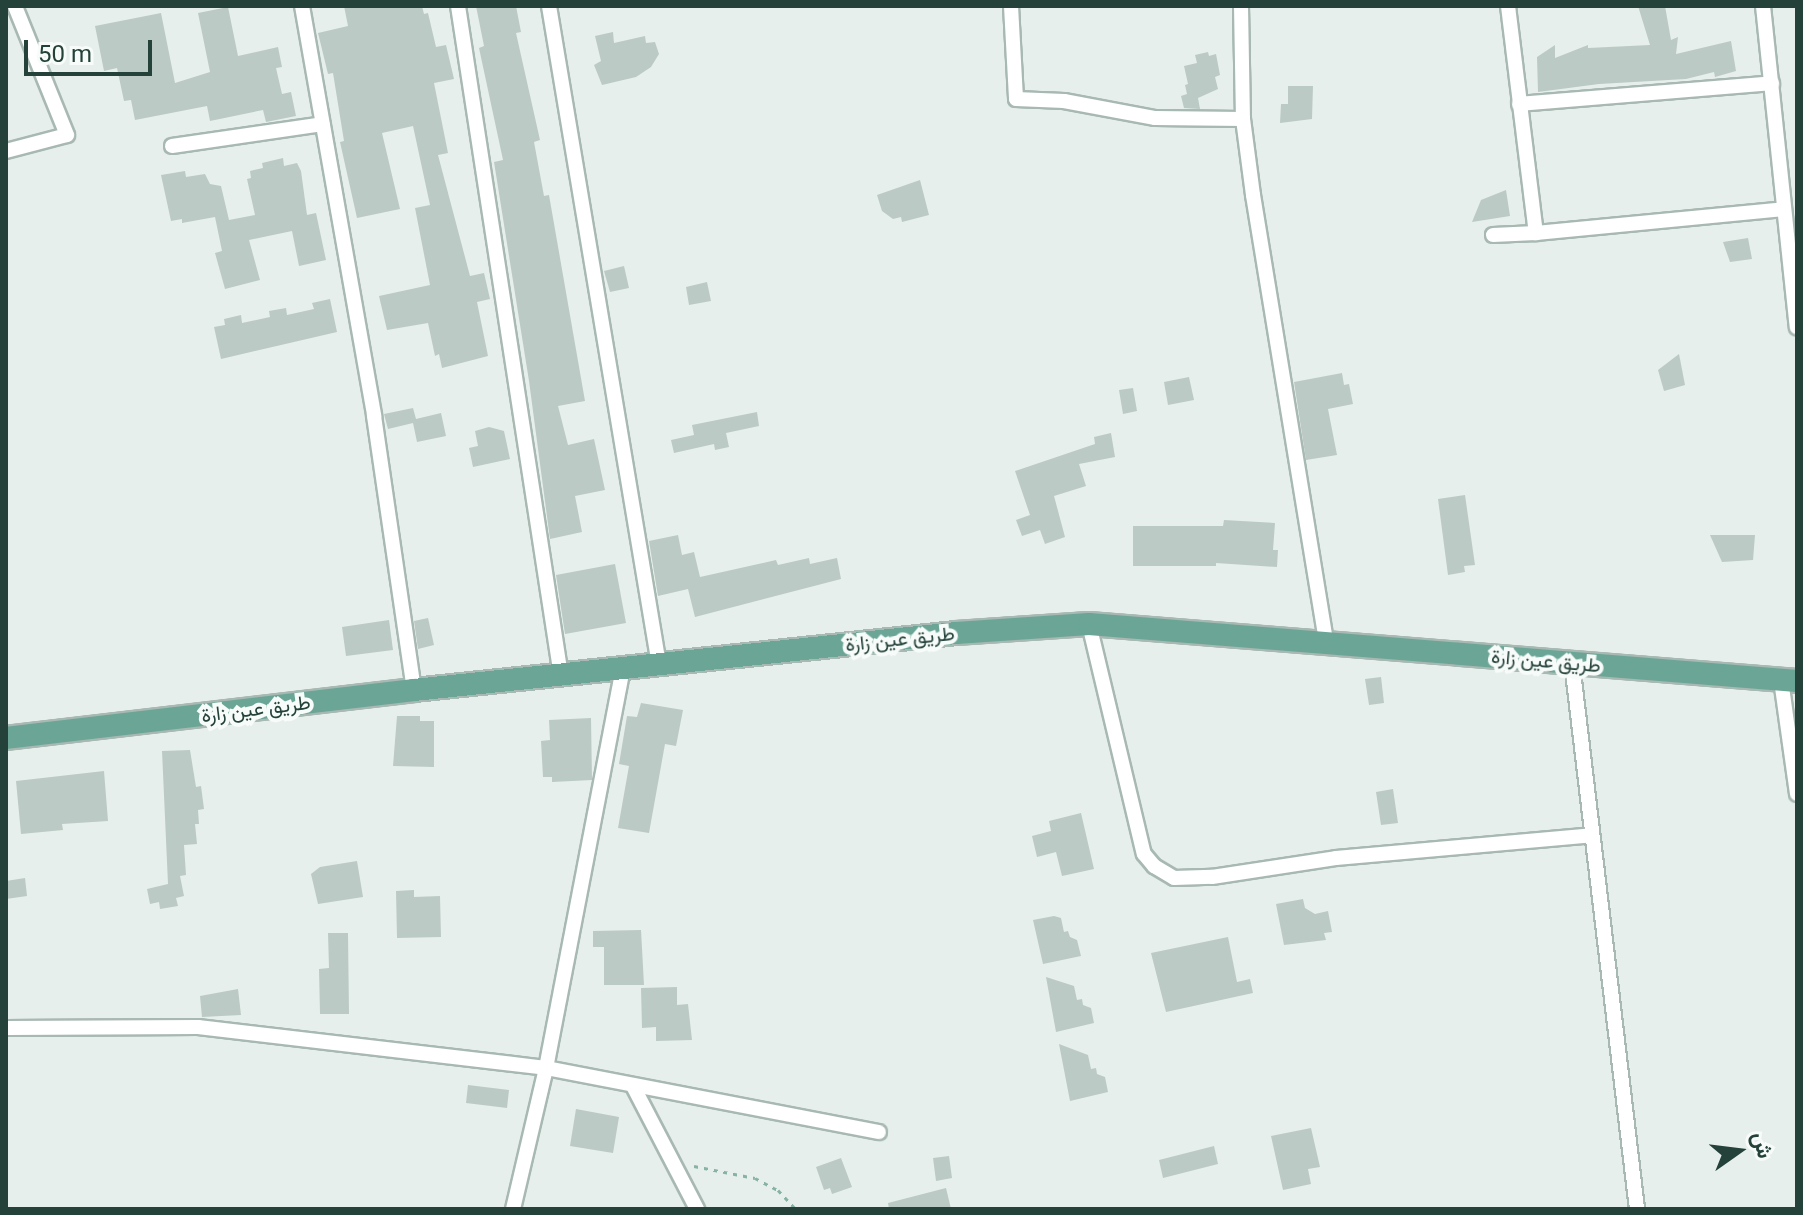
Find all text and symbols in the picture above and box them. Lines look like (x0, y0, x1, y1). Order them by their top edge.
scale bar (28, 24, 156, 74)
text: 50 m (38, 40, 92, 68)
street label: طريق عين زارة (844, 621, 956, 657)
street label: طريق عين زارة (1490, 644, 1602, 678)
street label: طريق عين زارة (200, 690, 312, 728)
north arrow (1699, 1111, 1779, 1191)
text: ش (1747, 1129, 1778, 1161)

